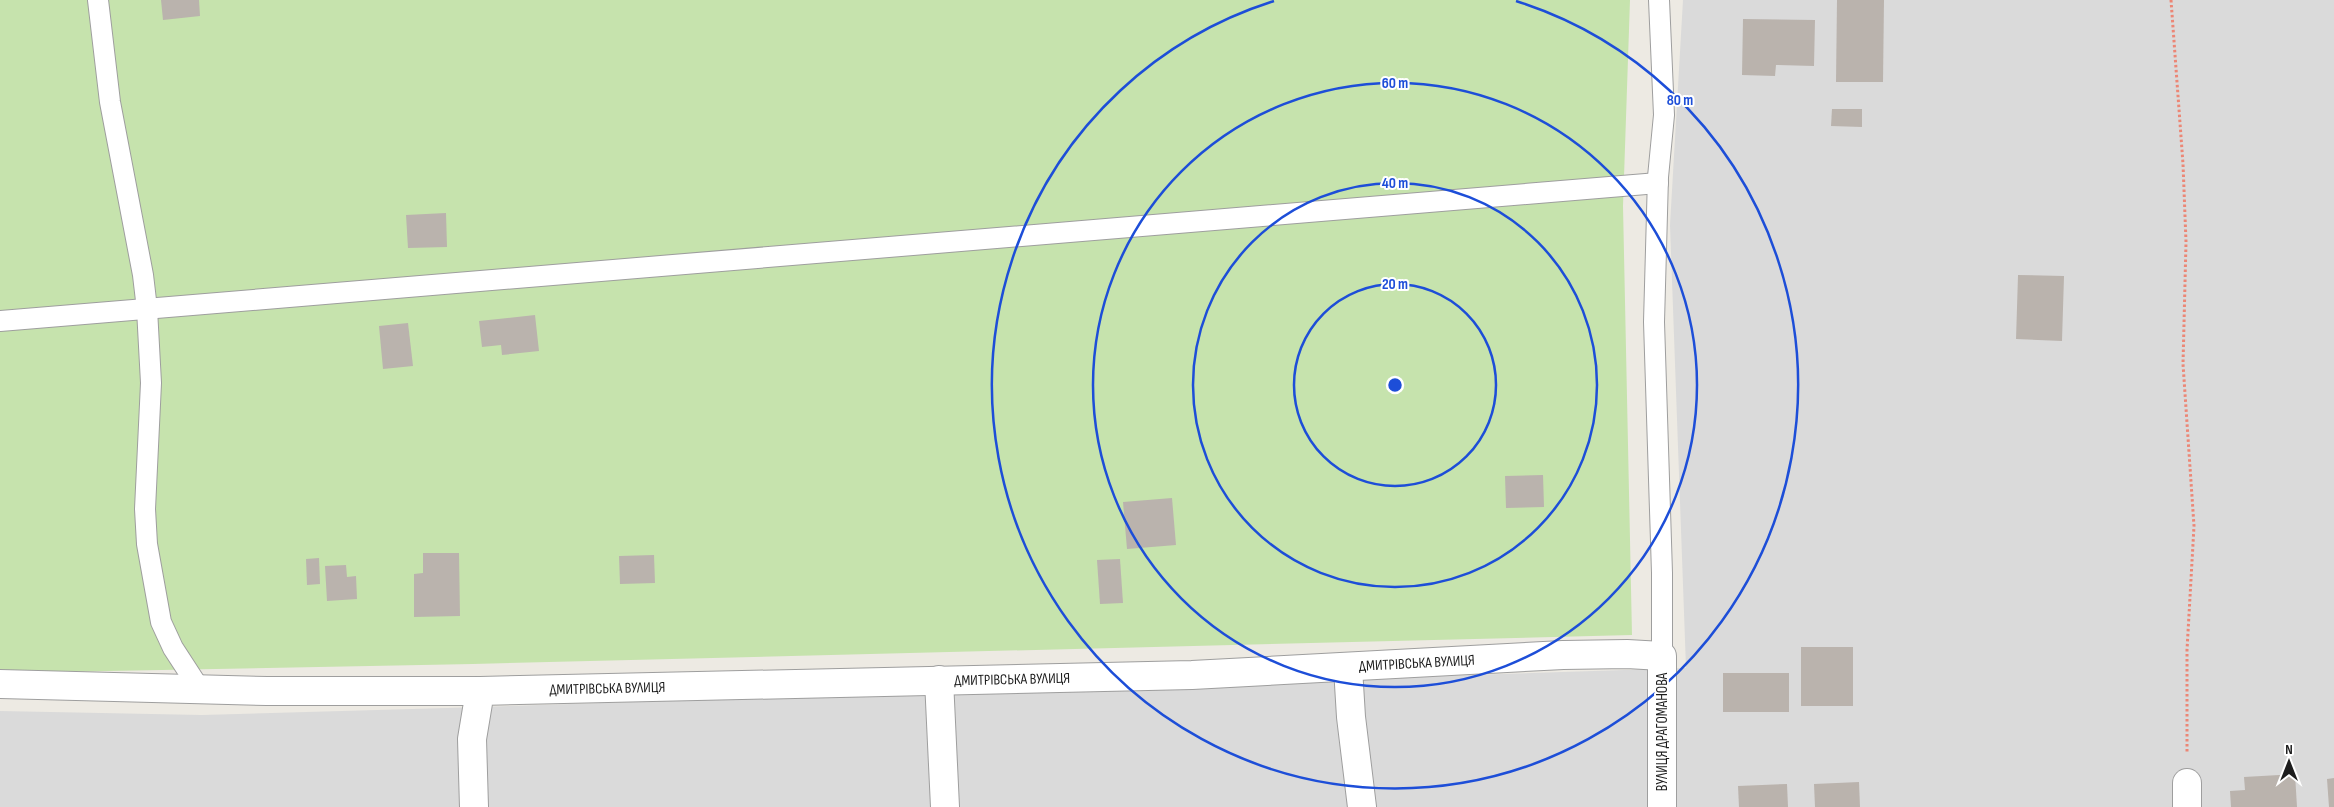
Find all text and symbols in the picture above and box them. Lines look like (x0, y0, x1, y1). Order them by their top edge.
text: 60 m (1382, 74, 1408, 93)
text: 80 m (1667, 91, 1693, 110)
text: 40 m (1382, 174, 1408, 193)
text: 20 m (1382, 275, 1408, 294)
centre of rings (1386, 376, 1404, 394)
street label: ДМИТРІВСЬКА ВУЛИЦЯ (1358, 650, 1475, 675)
street label: ДМИТРІВСЬКА ВУЛИЦЯ (954, 668, 1070, 690)
street label: ВУЛИЦЯ ДРАГОМАНОВА (1653, 672, 1672, 791)
street label: ДМИТРІВСЬКА ВУЛИЦЯ (549, 677, 665, 699)
north arrow (2264, 737, 2314, 787)
text: N (2285, 741, 2293, 758)

